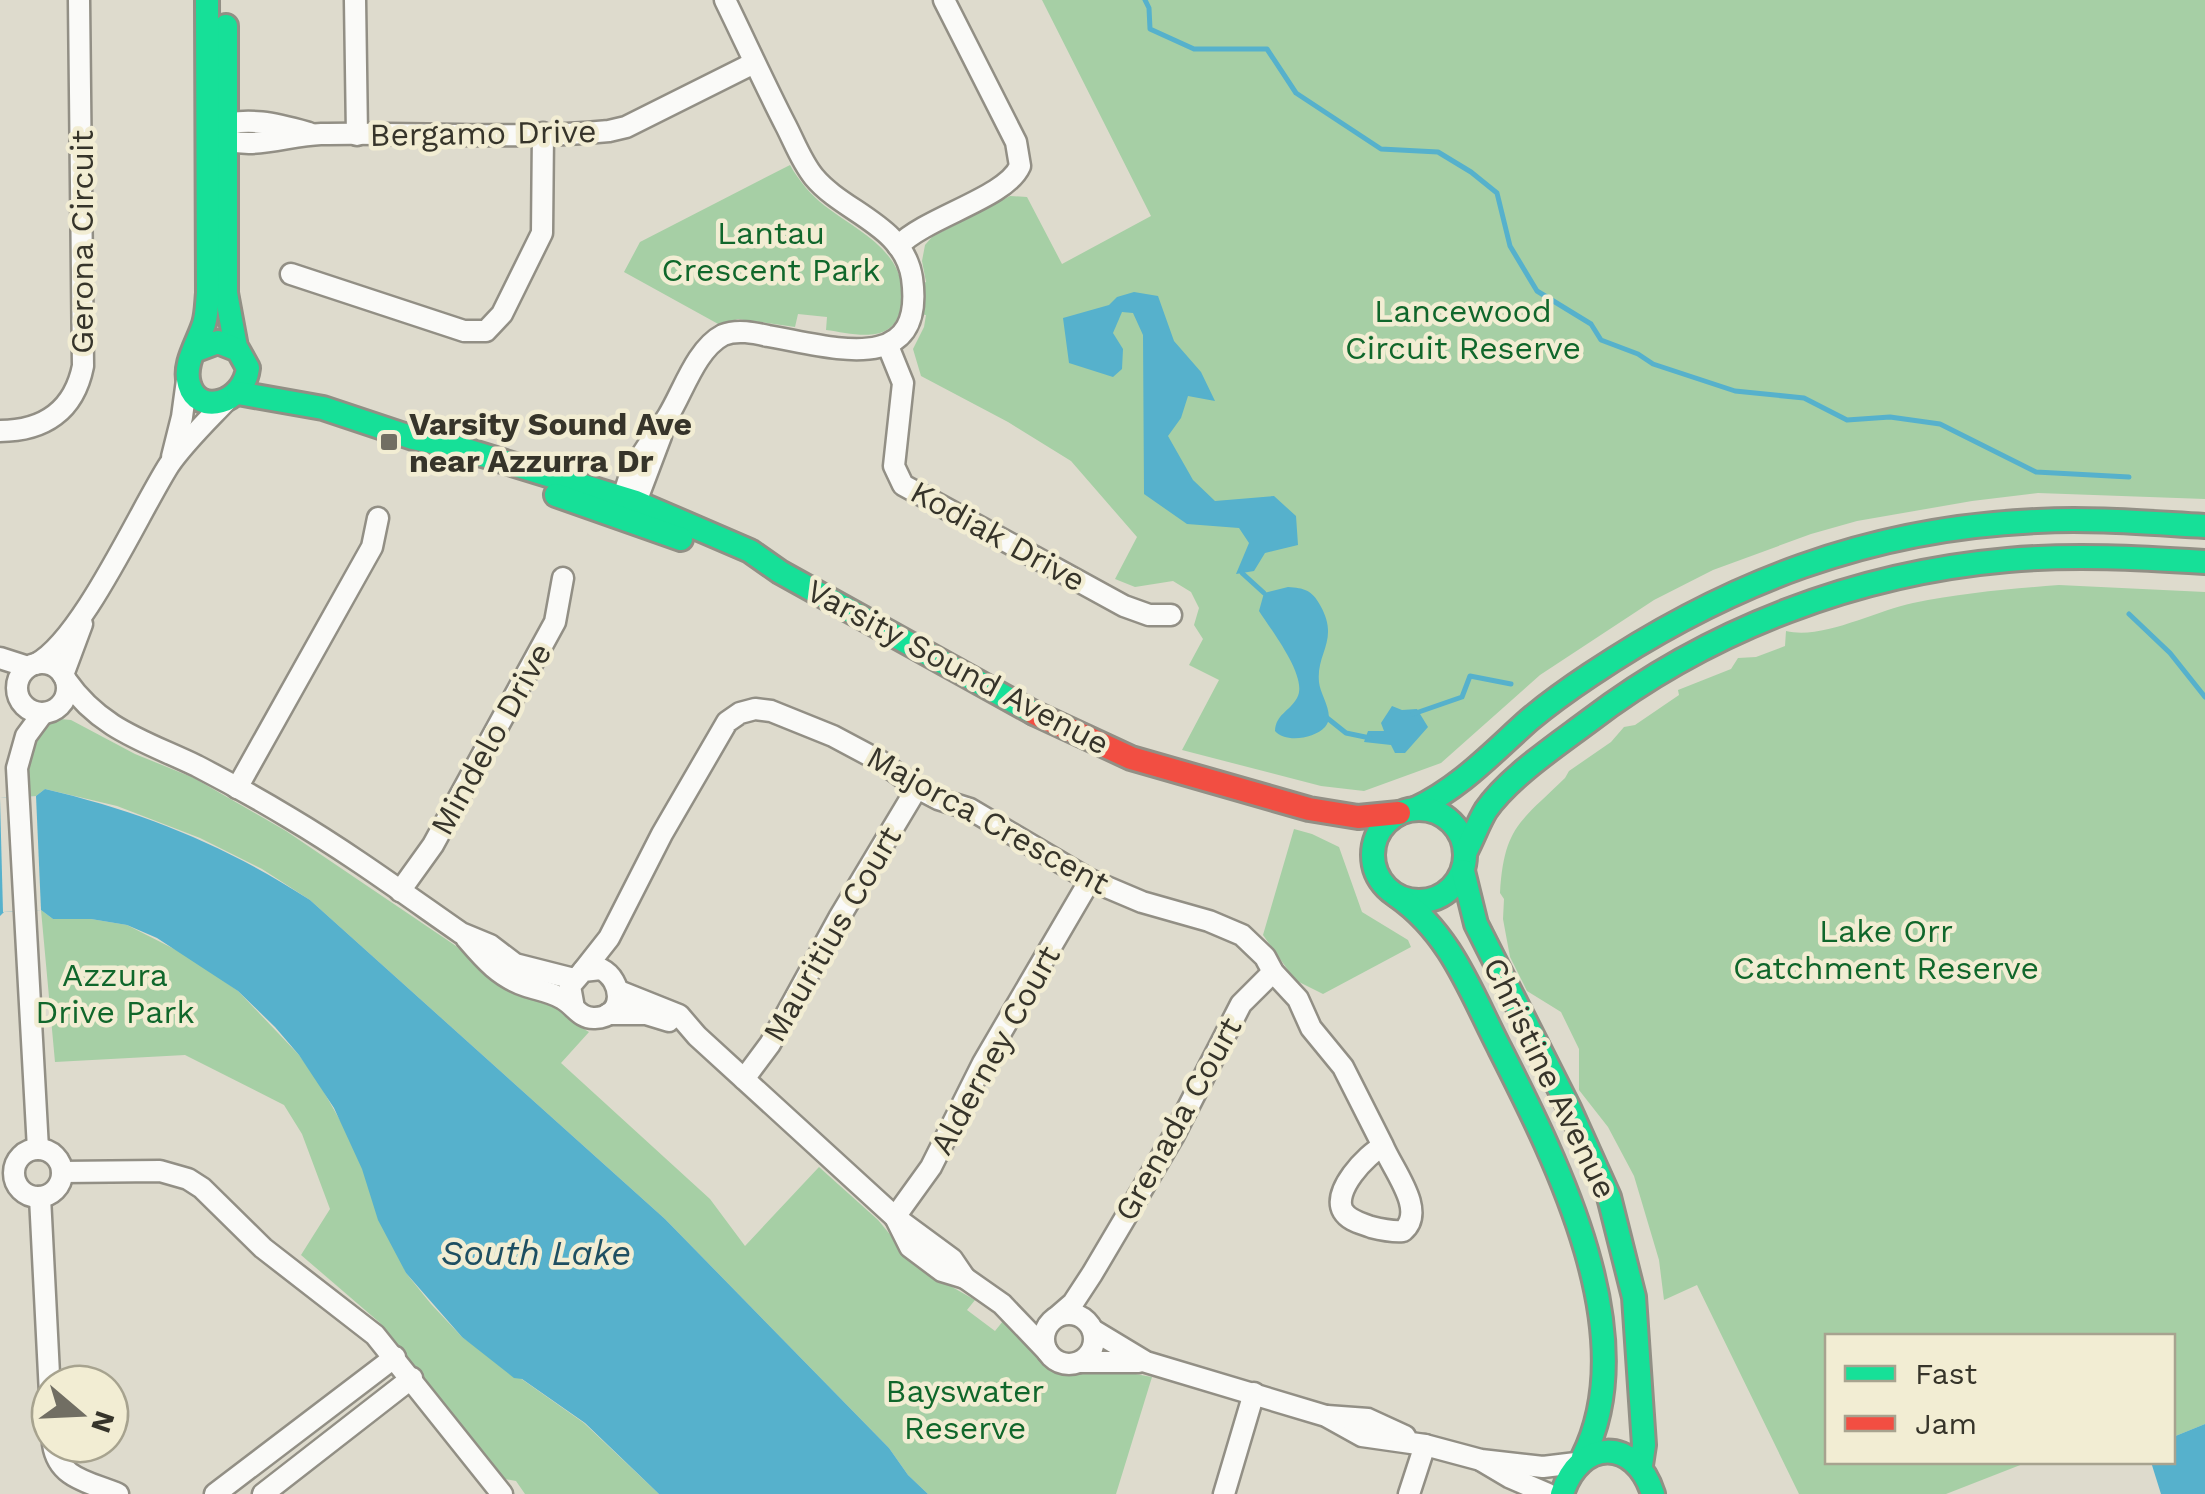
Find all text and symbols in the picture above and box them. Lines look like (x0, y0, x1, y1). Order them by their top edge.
street label: Bergamo Drive (369, 112, 597, 154)
street label: Gerona Circuit (63, 130, 101, 354)
park label: Lantau Crescent Park (662, 214, 880, 289)
park label: Lancewood Circuit Reserve (1345, 292, 1581, 367)
place label: Varsity Sound Ave near Azzurra Dr (409, 405, 692, 480)
marker: Varsity Sound Ave near Azzurra Dr (378, 431, 400, 453)
street label: Kodiak Drive (904, 472, 1092, 600)
street label: Varsity Sound Avenue (800, 571, 1116, 763)
street label: Mindelo Drive (423, 636, 559, 842)
street label: Majorca Crescent (860, 738, 1116, 902)
street label: Mauritius Court (755, 820, 909, 1048)
park label: Lake Orr Catchment Reserve (1733, 912, 2039, 987)
street label: Alderney Court (922, 939, 1068, 1161)
street label: Christine Avenue (1475, 951, 1625, 1205)
park label: Azzura Drive Park (35, 956, 195, 1031)
street label: Grenada Court (1106, 1011, 1250, 1227)
water label: South Lake (441, 1232, 631, 1274)
legend (1825, 1334, 2175, 1464)
text: Fast (1915, 1356, 1978, 1391)
north arrow (30, 1364, 130, 1464)
park label: Bayswater Reserve (886, 1372, 1044, 1447)
text: Jam (1915, 1406, 1977, 1441)
text: N (84, 1407, 122, 1437)

